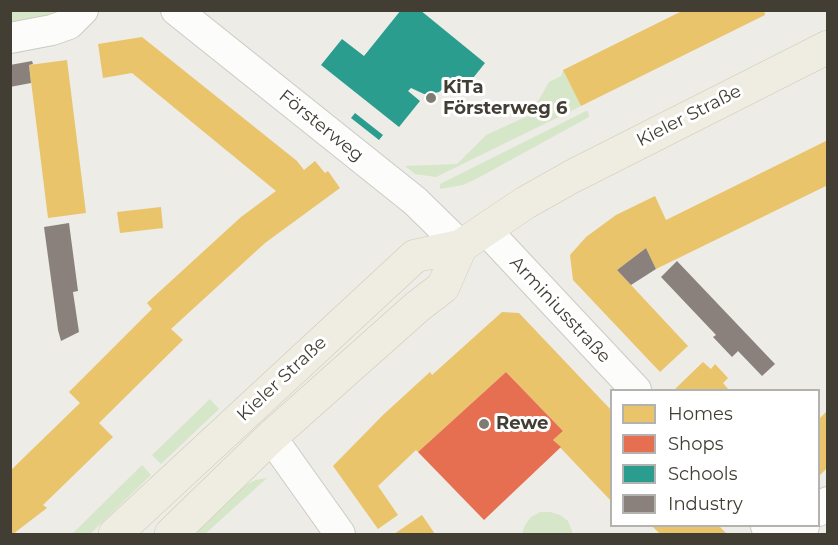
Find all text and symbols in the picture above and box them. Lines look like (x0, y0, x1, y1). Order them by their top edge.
place label: KiTa Försterweg 6 (443, 77, 567, 119)
street label: Kieler Straße (633, 80, 745, 152)
street label: Försterweg (274, 85, 368, 167)
marker: KiTa Försterweg 6 (424, 91, 438, 105)
street label: Arminiusstraße (505, 252, 615, 368)
street label: Kieler Straße (233, 332, 331, 426)
legend (610, 389, 820, 527)
text: Homes (668, 403, 733, 425)
place label: Rewe (496, 413, 548, 435)
marker: Rewe (477, 417, 491, 431)
text: Shops (668, 433, 724, 455)
text: Schools (668, 463, 737, 485)
text: Industry (668, 493, 743, 515)

